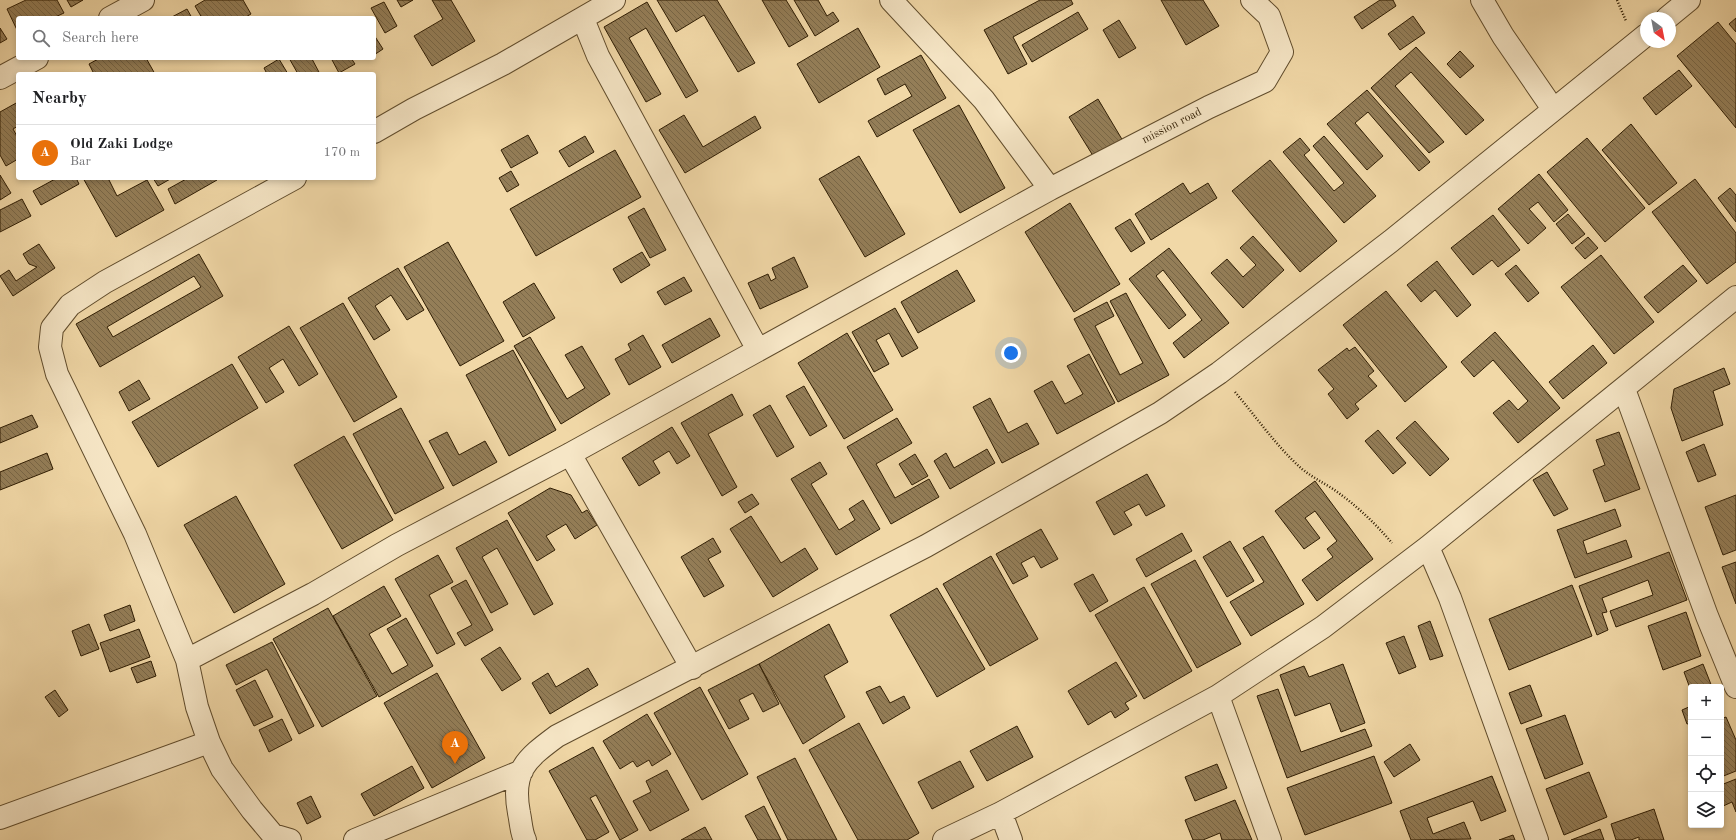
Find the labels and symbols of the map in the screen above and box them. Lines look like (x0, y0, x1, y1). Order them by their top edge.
north arrow (1640, 12, 1676, 48)
street label: mission road (1140, 106, 1204, 146)
your location (1001, 343, 1021, 363)
pin: A (442, 731, 468, 764)

